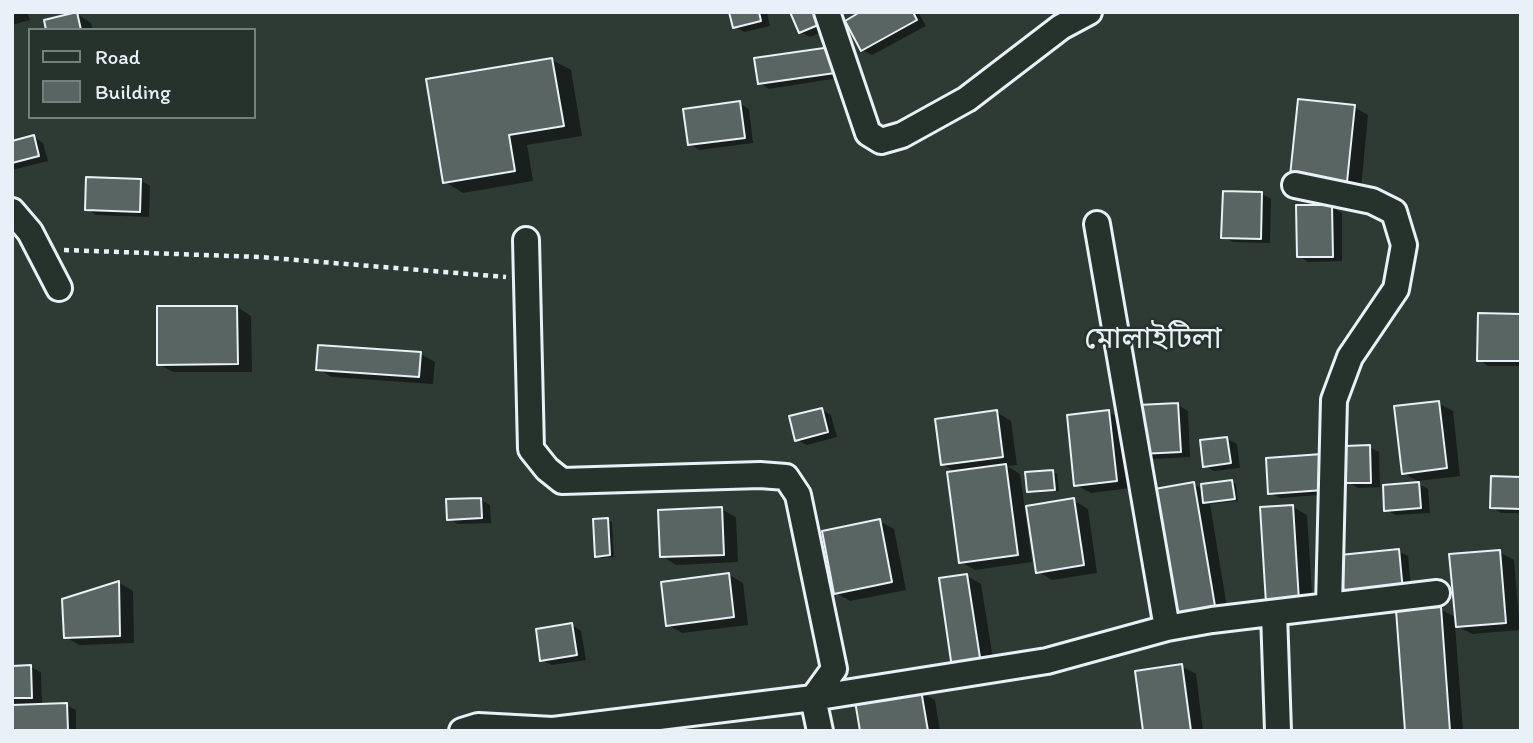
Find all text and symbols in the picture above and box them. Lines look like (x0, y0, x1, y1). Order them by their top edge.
legend (28, 28, 256, 119)
text: Road (95, 44, 140, 69)
text: Building (95, 79, 171, 104)
district label: মোলাইটিলা (1084, 322, 1222, 358)

